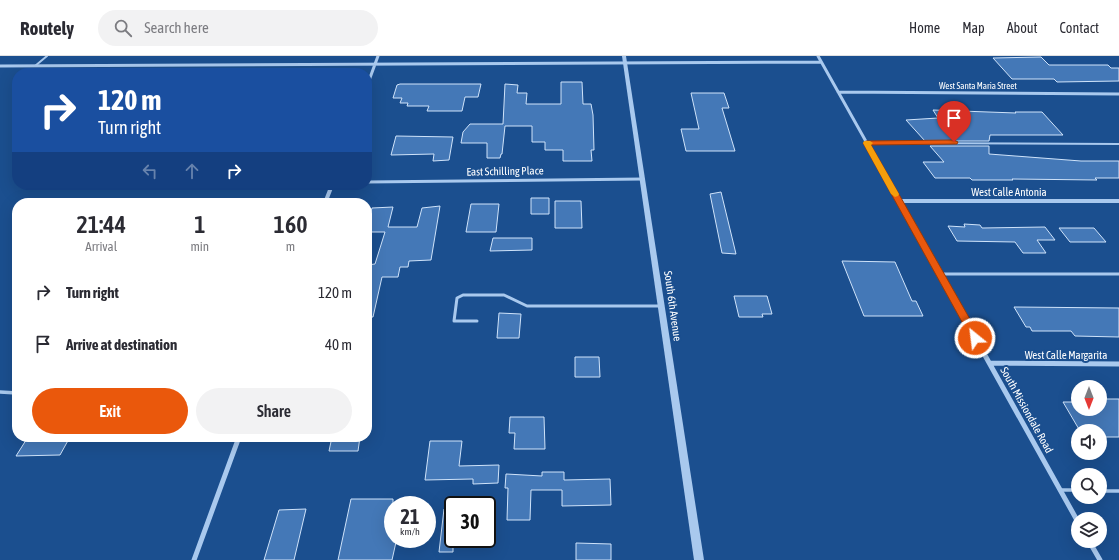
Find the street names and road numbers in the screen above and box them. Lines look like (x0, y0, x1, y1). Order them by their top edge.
street label: West Santa Maria Street (939, 81, 1017, 91)
street label: East Schilling Place (466, 164, 544, 178)
street label: West Calle Antonia (971, 186, 1047, 198)
street label: South 6th Avenue (662, 270, 684, 342)
street label: West Calle Margarita (1025, 349, 1107, 361)
street label: South Missiondale Road (998, 365, 1056, 455)

